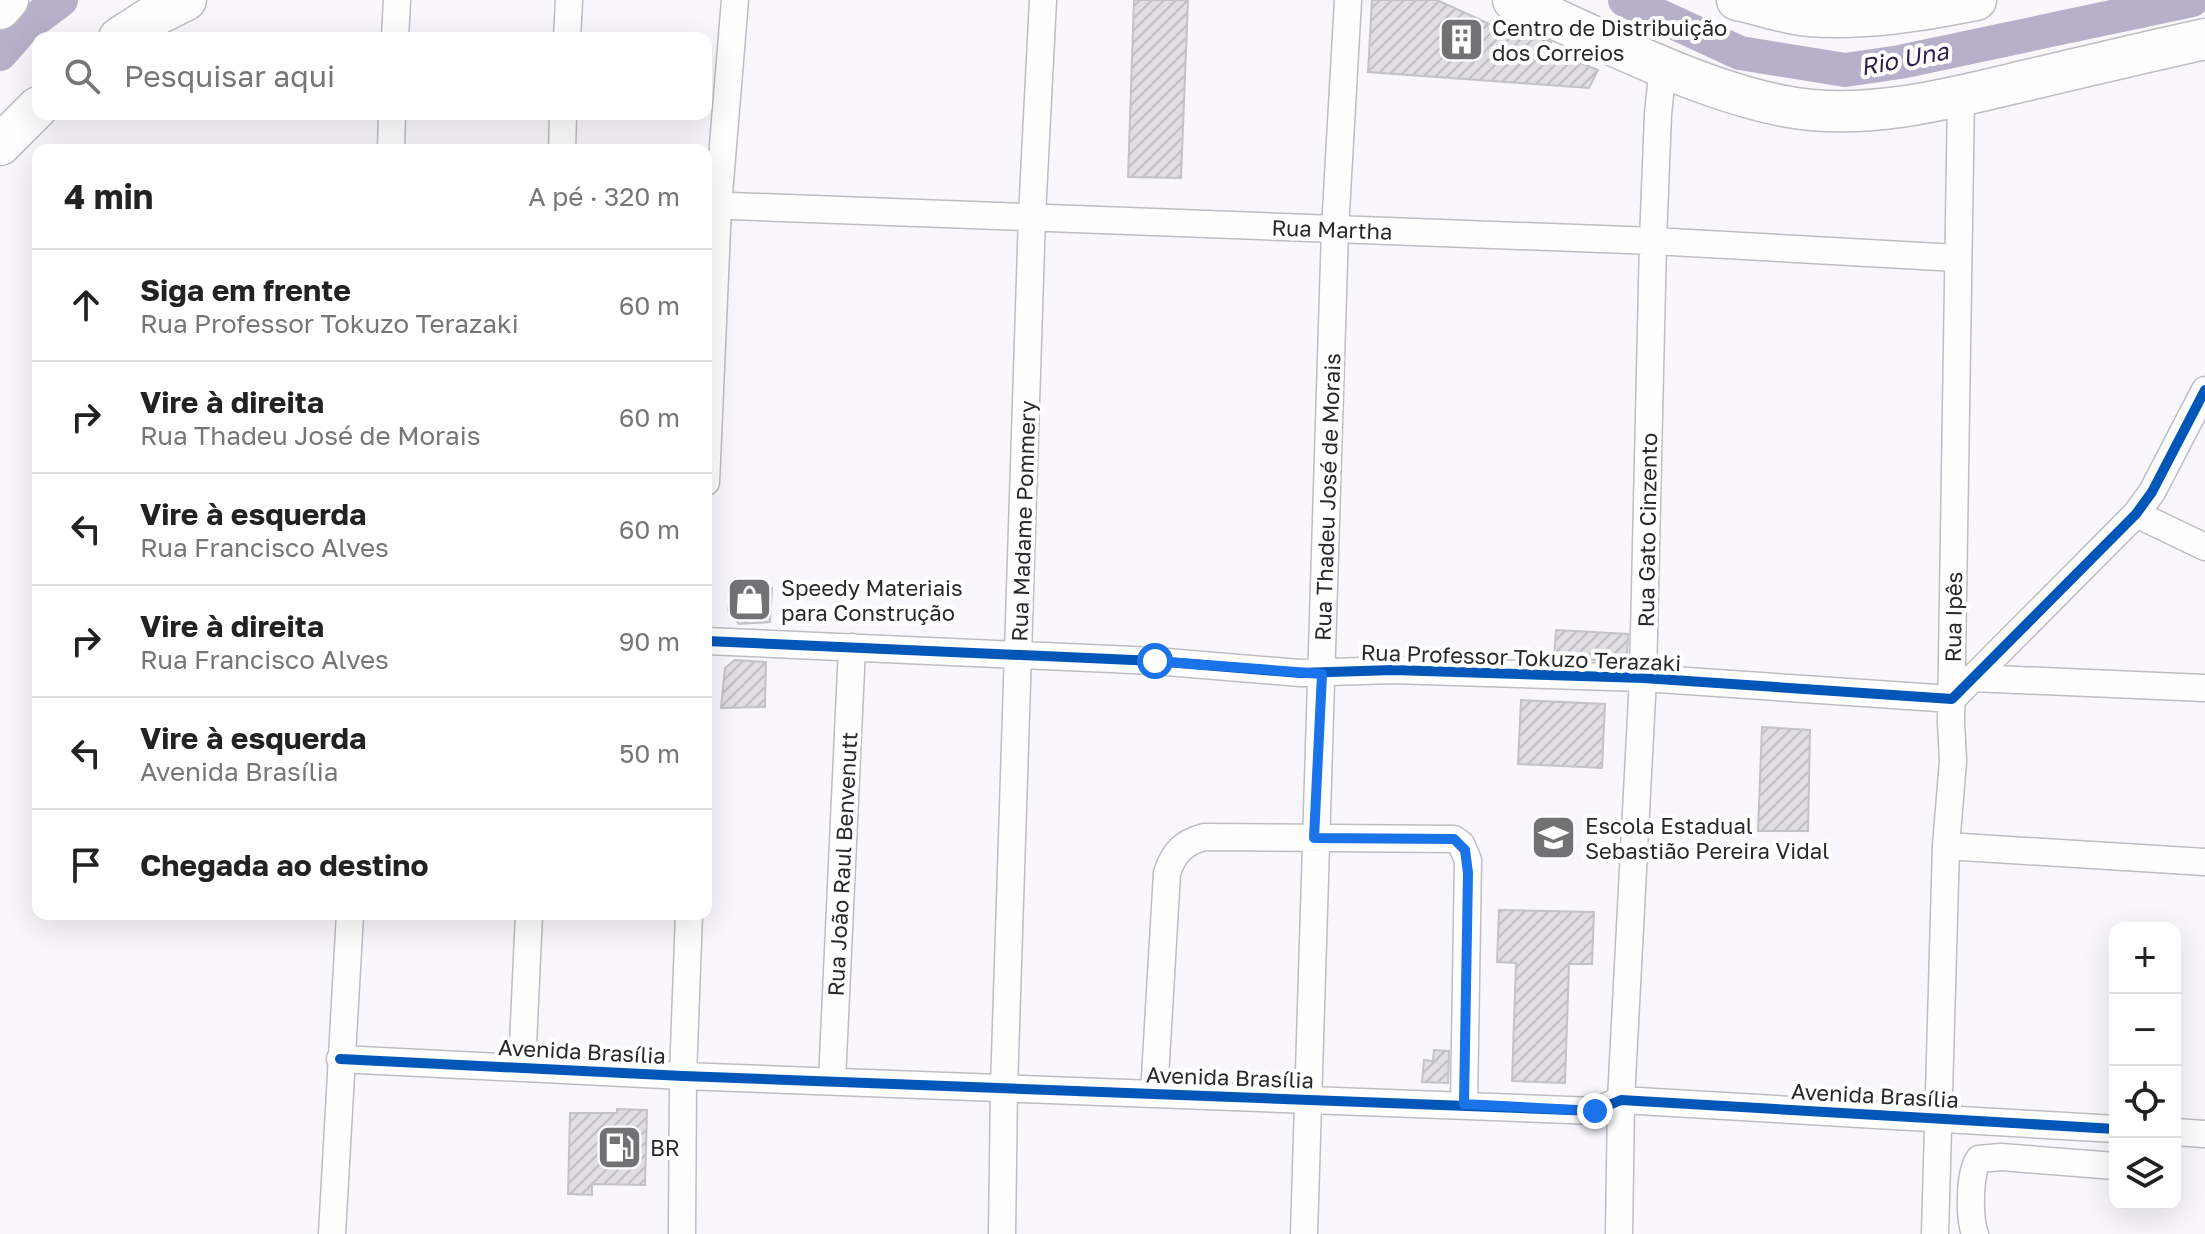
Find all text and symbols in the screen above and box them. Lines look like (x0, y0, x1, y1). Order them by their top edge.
place label: Centro de Distribuição dos Correios (1492, 14, 1727, 66)
building icon: Centro de Distribuição dos Correios (1437, 16, 1485, 64)
search box (32, 32, 712, 120)
water label: Rio Una (1858, 35, 1952, 81)
icon: search (60, 54, 104, 98)
text: Pesquisar aqui (124, 58, 335, 94)
text: 4 min (64, 176, 153, 216)
text: A pé · 320 m (528, 181, 680, 212)
street label: Rua Martha (1271, 213, 1393, 245)
text: Siga em frente (140, 272, 351, 308)
icon: ahead (64, 283, 108, 327)
text: 60 m (619, 290, 680, 321)
text: Rua Professor Tokuzo Terazaki (140, 308, 519, 339)
street label: Rua Thadeu José de Morais (1308, 353, 1346, 641)
text: Vire à direita (140, 384, 324, 420)
icon: right (64, 395, 108, 439)
street label: Rua Madame Pommery (1005, 400, 1041, 642)
text: 60 m (619, 402, 680, 433)
text: Rua Thadeu José de Morais (140, 420, 480, 451)
street label: Rua Gato Cinzento (1632, 432, 1662, 628)
text: Vire à esquerda (140, 496, 366, 532)
icon: left (64, 507, 108, 551)
text: 60 m (619, 514, 680, 545)
text: Rua Francisco Alves (140, 532, 389, 563)
street label: Rua Ipês (1939, 571, 1967, 663)
place label: Speedy Materiais para Construção (781, 574, 963, 626)
shop icon: Speedy Materiais para Construção (726, 576, 774, 624)
text: Vire à direita (140, 608, 324, 644)
icon: right (64, 619, 108, 663)
text: 90 m (619, 626, 680, 657)
street label: Rua Professor Tokuzo Terazaki (1360, 638, 1682, 676)
route start (1137, 643, 1173, 679)
text: Rua Francisco Alves (140, 644, 389, 675)
text: Vire à esquerda (140, 720, 366, 756)
icon: left (64, 731, 108, 775)
street label: Rua João Raul Benvenutt (822, 731, 862, 997)
text: 50 m (619, 738, 680, 769)
text: Avenida Brasília (140, 756, 338, 787)
place label: Escola Estadual Sebastião Pereira Vidal (1585, 812, 1829, 864)
school or university icon: Escola Estadual Sebastião Pereira Vidal (1530, 814, 1578, 862)
icon: arrive (64, 843, 108, 887)
text: Chegada ao destino (140, 847, 428, 883)
map controls (2109, 922, 2181, 1210)
button: + (2109, 922, 2181, 994)
button: − (2109, 994, 2181, 1066)
street label: Avenida Brasília (497, 1033, 667, 1069)
street label: Avenida Brasília (1146, 1061, 1314, 1093)
button: locate (2109, 1066, 2181, 1138)
street label: Avenida Brasília (1790, 1077, 1960, 1113)
route end (1577, 1093, 1613, 1129)
fuel station icon: BR (595, 1123, 643, 1171)
place label: BR (650, 1134, 680, 1161)
button: layers (2109, 1138, 2181, 1210)

